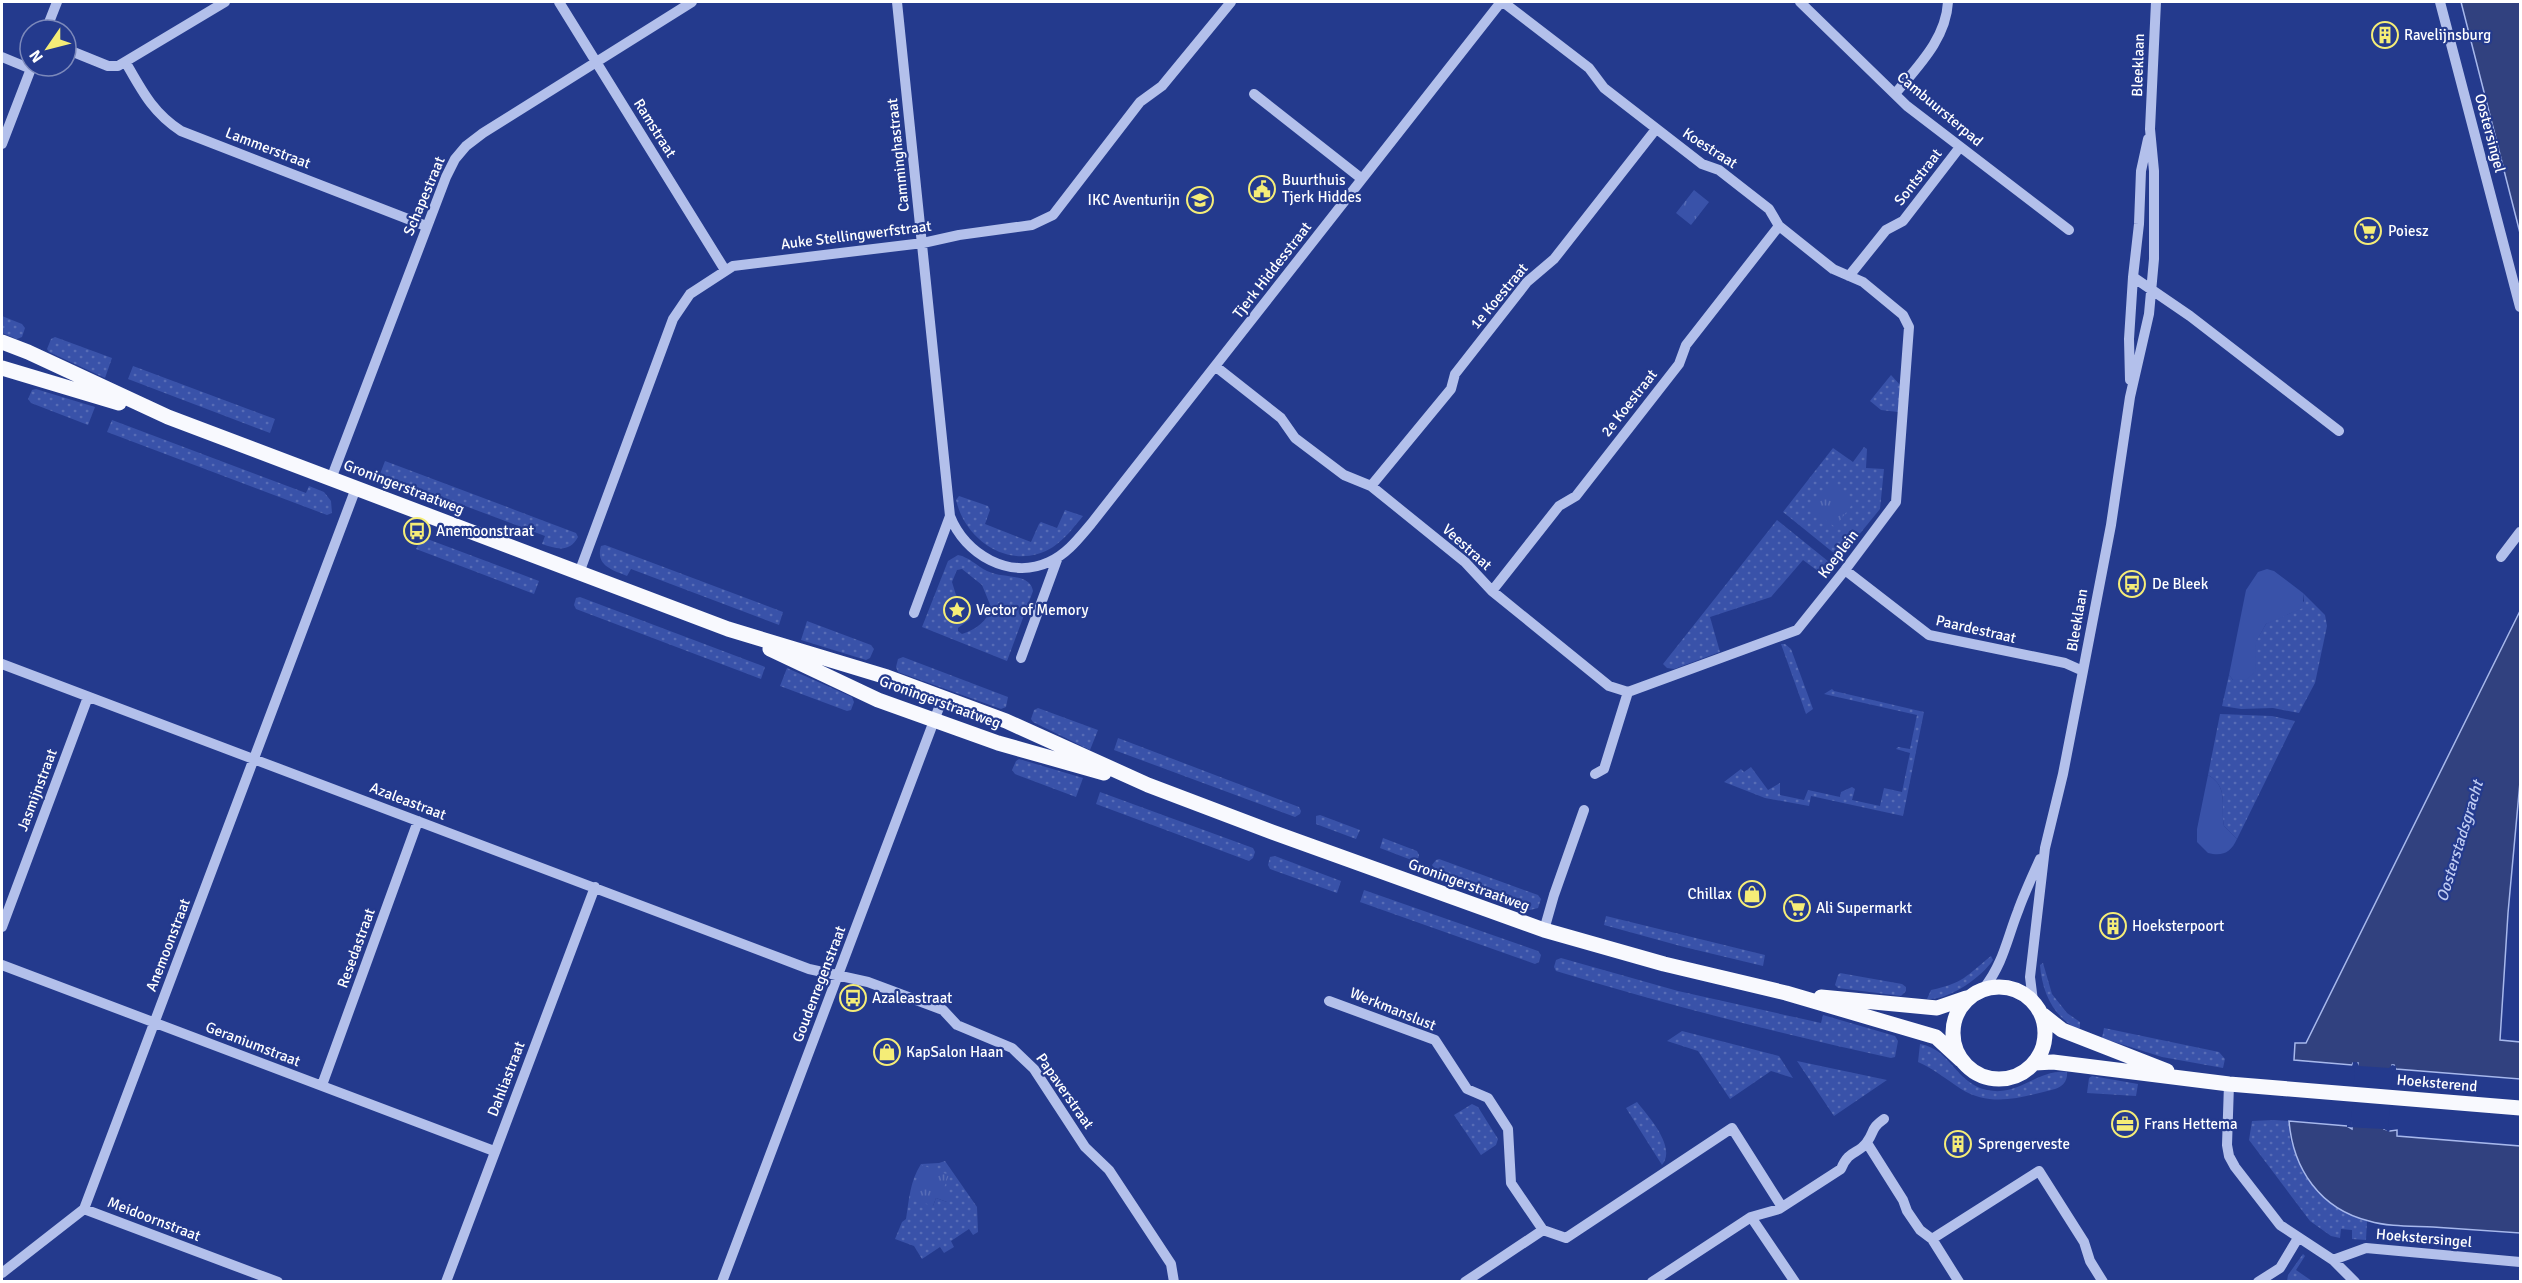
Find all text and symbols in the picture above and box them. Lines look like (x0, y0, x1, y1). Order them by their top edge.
north arrow (18, 18, 78, 78)
building icon: Ravelijnsburg (2370, 20, 2400, 50)
place label: Ravelijnsburg (2404, 26, 2491, 44)
street label: Bleeklaan (2128, 33, 2148, 97)
text: N (25, 46, 48, 66)
street label: Cambuursterpad (1893, 68, 1987, 150)
street label: Oostersingel (2471, 92, 2509, 174)
street label: Ramstraat (630, 95, 680, 161)
street label: Camminghastraat (883, 97, 913, 213)
street label: Lammerstraat (223, 124, 313, 172)
street label: Koestraat (1679, 124, 1741, 172)
street label: Sontstraat (1890, 145, 1946, 209)
street label: Schapestraat (399, 154, 449, 238)
place label: Buurthuis Tjerk Hiddes (1282, 171, 1362, 206)
public building icon: Buurthuis Tjerk Hiddes (1247, 174, 1277, 204)
school or university icon: IKC Aventurijn (1185, 185, 1215, 215)
place label: IKC Aventurijn (1088, 191, 1180, 209)
supermarket icon: Poiesz (2353, 216, 2383, 246)
street label: Auke Stellingwerfstraat (780, 217, 932, 253)
street label: Tjerk Hiddesstraat (1229, 218, 1315, 322)
place label: Poiesz (2388, 222, 2429, 240)
street label: 1e Koestraat (1466, 259, 1532, 333)
street label: 2e Koestraat (1597, 366, 1661, 440)
street label: Groningerstraatweg (341, 456, 467, 518)
bus stop icon: Anemoonstraat (402, 516, 432, 546)
street label: Veestraat (1439, 520, 1495, 574)
place label: Anemoonstraat (436, 522, 534, 540)
street label: Koeplein (1814, 526, 1862, 582)
bus stop icon: De Bleek (2117, 569, 2147, 599)
place label: De Bleek (2152, 575, 2209, 593)
street label: Bleeklaan (2063, 587, 2091, 653)
place icon: Vector of Memory (942, 595, 972, 625)
place label: Vector of Memory (976, 601, 1089, 619)
street label: Paardestraat (1934, 611, 2018, 647)
street label: Groningerstraatweg (877, 672, 1003, 732)
street label: Jasmijnstraat (13, 746, 61, 834)
water label: Oosterstadsgracht (2432, 776, 2489, 904)
street label: Azaleastraat (367, 778, 449, 824)
street label: Groningerstraatweg (1406, 855, 1532, 915)
shop icon: Chillax (1737, 879, 1767, 909)
place label: Chillax (1688, 885, 1732, 903)
supermarket icon: Ali Supermarkt (1782, 893, 1812, 923)
street label: Anemoonstraat (142, 896, 194, 994)
place label: Ali Supermarkt (1816, 899, 1912, 917)
street label: Resedastraat (333, 906, 379, 990)
building icon: Hoeksterpoort (2098, 911, 2128, 941)
place label: Hoeksterpoort (2132, 917, 2224, 935)
street label: Goudenregenstraat (789, 923, 849, 1045)
bus stop icon: Azaleastraat (838, 983, 868, 1013)
street label: Werkmanslust (1347, 984, 1439, 1034)
place label: Azaleastraat (872, 989, 952, 1007)
street label: Geraniumstraat (203, 1018, 303, 1070)
shop icon: KapSalon Haan (872, 1037, 902, 1067)
street label: Dahliastraat (483, 1039, 529, 1119)
place label: KapSalon Haan (906, 1043, 1003, 1061)
street label: Papaverstraat (1032, 1050, 1098, 1132)
street label: Hoeksterend (2396, 1071, 2478, 1095)
office icon: Frans Hettema (2110, 1109, 2140, 1139)
place label: Frans Hettema (2144, 1115, 2238, 1133)
building icon: Sprengerveste (1943, 1129, 1973, 1159)
place label: Sprengerveste (1978, 1135, 2070, 1153)
street label: Meidoornstraat (105, 1193, 203, 1245)
street label: Hoekstersingel (2375, 1225, 2473, 1251)

